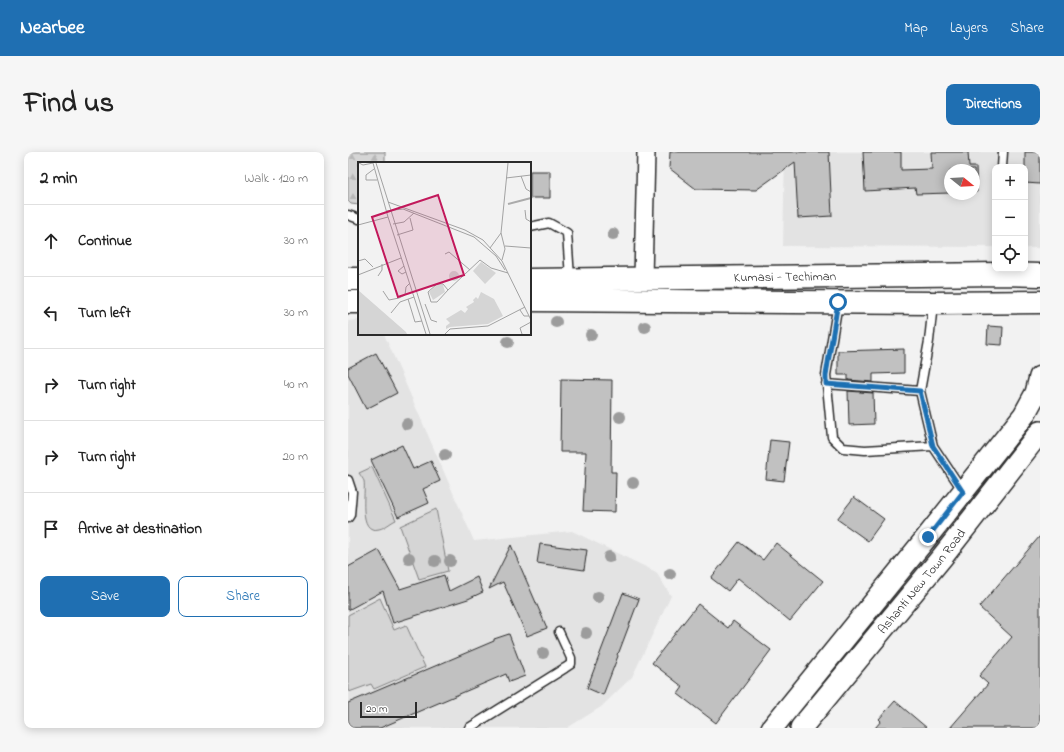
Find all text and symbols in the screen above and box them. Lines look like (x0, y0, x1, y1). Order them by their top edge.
text: Nearbee (20, 15, 85, 42)
text: Map (904, 18, 928, 39)
text: Layers (950, 18, 988, 39)
text: Share (1010, 18, 1044, 39)
text: Find us (24, 84, 114, 125)
button: Directions (946, 84, 1040, 125)
inset map (358, 162, 531, 335)
north arrow (944, 164, 980, 200)
map controls (992, 164, 1028, 272)
button: + (992, 164, 1028, 200)
text: 2 min (40, 166, 77, 191)
text: Walk · 120 m (244, 169, 308, 188)
button: − (992, 200, 1028, 236)
icon: ahead (40, 230, 62, 252)
text: Continue (78, 230, 132, 252)
text: 30 m (284, 231, 308, 250)
button: locate (992, 236, 1028, 272)
street label: Kumasi - Techiman (734, 267, 836, 287)
route start (829, 293, 847, 311)
icon: left (40, 302, 62, 324)
text: Turn left (78, 302, 131, 324)
text: 30 m (284, 303, 308, 322)
icon: right (40, 374, 62, 396)
text: Turn right (78, 374, 136, 396)
text: 40 m (284, 375, 308, 394)
icon: right (40, 446, 62, 468)
text: Turn right (78, 446, 136, 468)
text: 20 m (283, 447, 308, 466)
icon: arrive (40, 518, 62, 540)
text: Arrive at destination (78, 518, 202, 540)
street label: Ashanti New Town Road (873, 524, 971, 638)
route end (919, 528, 937, 546)
button: Save (40, 576, 170, 617)
button: Share (178, 576, 308, 617)
scale bar (360, 700, 417, 719)
text: 20 m (366, 701, 388, 717)

